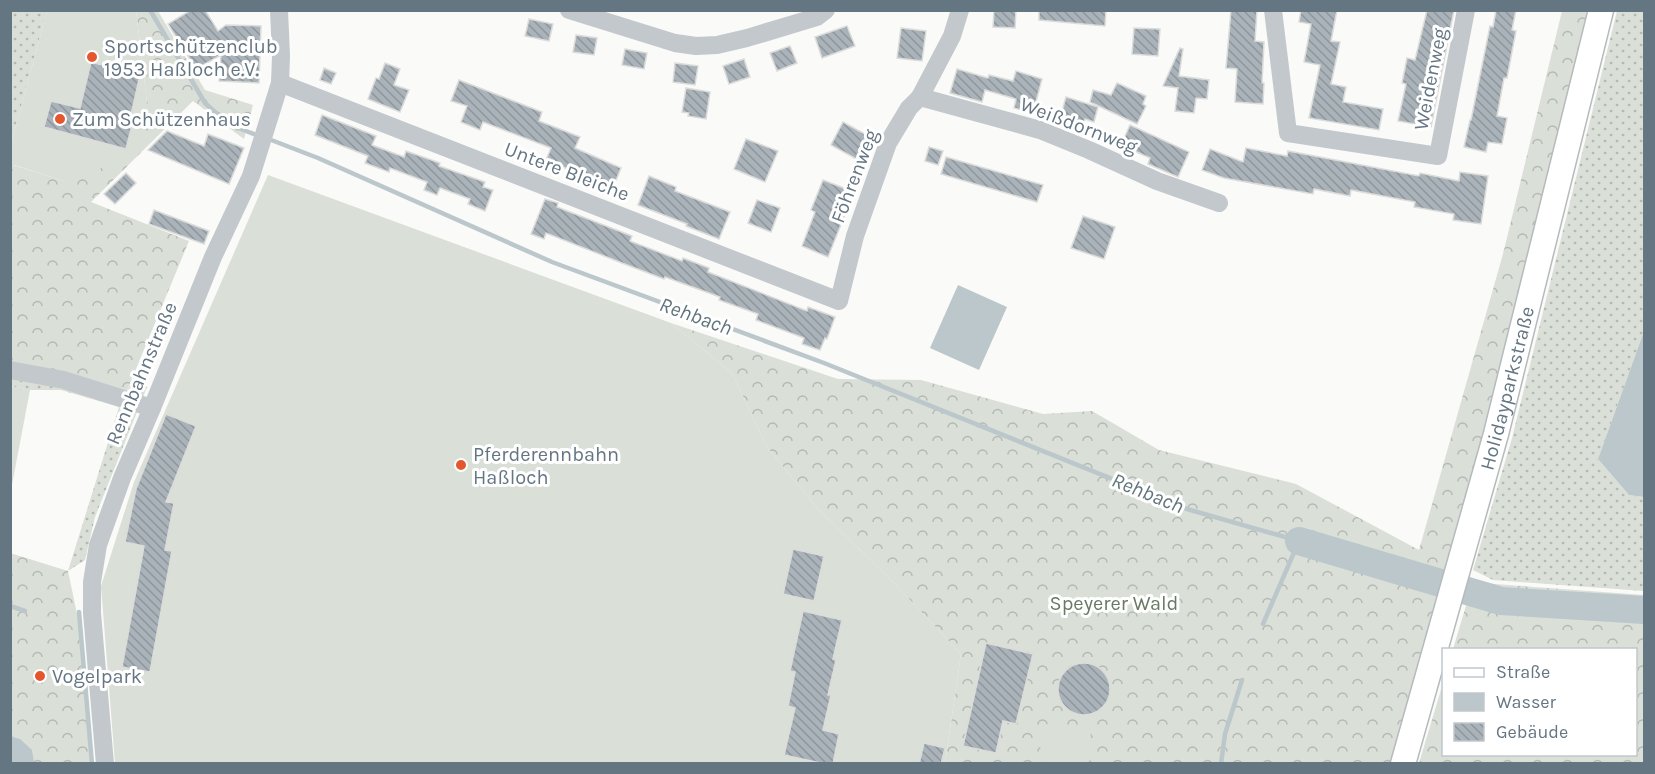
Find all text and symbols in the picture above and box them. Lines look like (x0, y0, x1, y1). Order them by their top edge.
street label: Weidenweg (1409, 26, 1452, 132)
place label: Sportschützenclub 1953 Haßloch e.V. (104, 35, 278, 81)
marker: Sportschützenclub 1953 Haßloch e.V. (85, 50, 99, 64)
street label: Weißdornweg (1017, 93, 1141, 158)
place label: Zum Schützenhaus (72, 108, 251, 131)
marker: Zum Schützenhaus (53, 112, 67, 126)
street label: Föhrenweg (826, 126, 883, 226)
street label: Untere Bleiche (501, 137, 633, 206)
water label: Rehbach (656, 292, 736, 340)
street label: Rennbahnstraße (101, 299, 182, 448)
street label: Holidayparkstraße (1475, 304, 1539, 473)
place label: Pferderennbahn Haßloch (473, 443, 619, 489)
marker: Pferderennbahn Haßloch (454, 458, 468, 472)
water label: Rehbach (1108, 468, 1188, 518)
park label: Speyerer Wald (1050, 592, 1178, 615)
legend (1442, 648, 1637, 756)
text: Straße (1496, 661, 1550, 683)
place label: Vogelpark (52, 665, 142, 688)
marker: Vogelpark (33, 669, 47, 683)
text: Wasser (1496, 691, 1557, 713)
text: Gebäude (1496, 721, 1568, 743)

